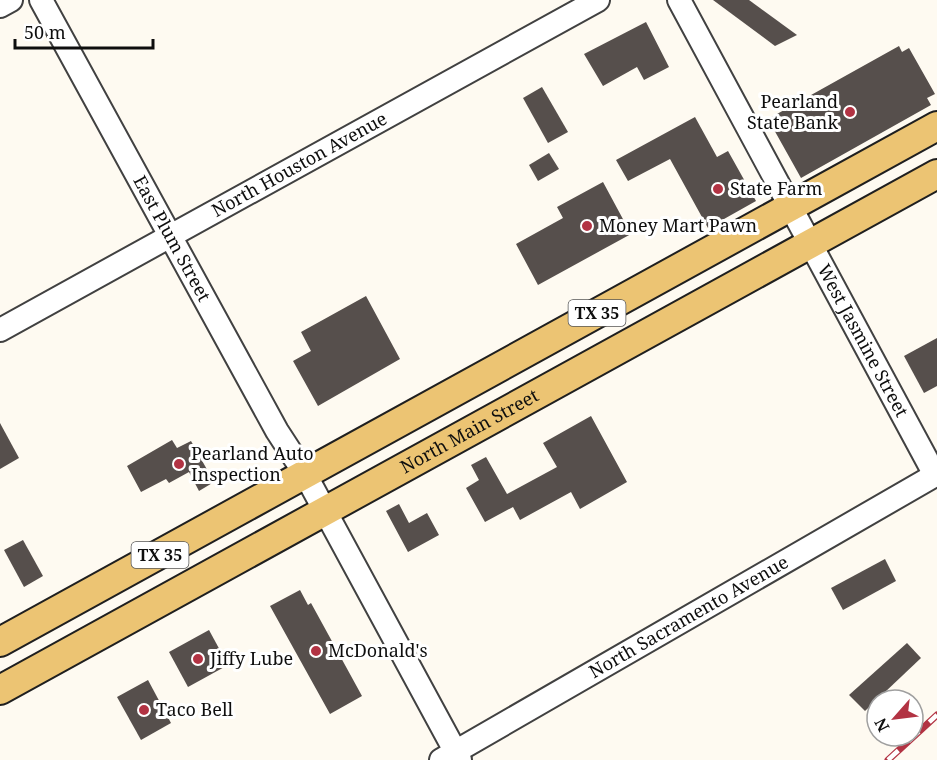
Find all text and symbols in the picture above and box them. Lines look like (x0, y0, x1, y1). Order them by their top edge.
scale bar (15, 12, 153, 50)
text: 50 m (24, 20, 66, 44)
place label: Pearland State Bank (747, 89, 838, 134)
marker: Pearland State Bank (843, 105, 857, 119)
street label: North Houston Avenue (207, 106, 391, 222)
street label: East Plum Street (128, 171, 217, 305)
place label: State Farm (730, 176, 822, 200)
marker: State Farm (711, 182, 725, 196)
place label: Money Mart Pawn (599, 213, 757, 237)
marker: Money Mart Pawn (580, 219, 594, 233)
street label: West Jasmine Street (813, 260, 914, 421)
road number: TX 35 (568, 300, 626, 326)
street label: North Main Street (396, 383, 542, 478)
place label: Pearland Auto Inspection (191, 441, 314, 486)
marker: Pearland Auto Inspection (172, 457, 186, 471)
road number: TX 35 (132, 542, 188, 568)
street label: North Sacramento Avenue (584, 549, 792, 683)
place label: McDonald's (328, 638, 428, 662)
marker: McDonald's (309, 644, 323, 658)
place label: Jiffy Lube (209, 646, 293, 670)
marker: Jiffy Lube (191, 652, 205, 666)
north arrow (865, 688, 925, 748)
place label: Taco Bell (156, 697, 234, 721)
marker: Taco Bell (137, 703, 151, 717)
text: N (869, 714, 894, 736)

